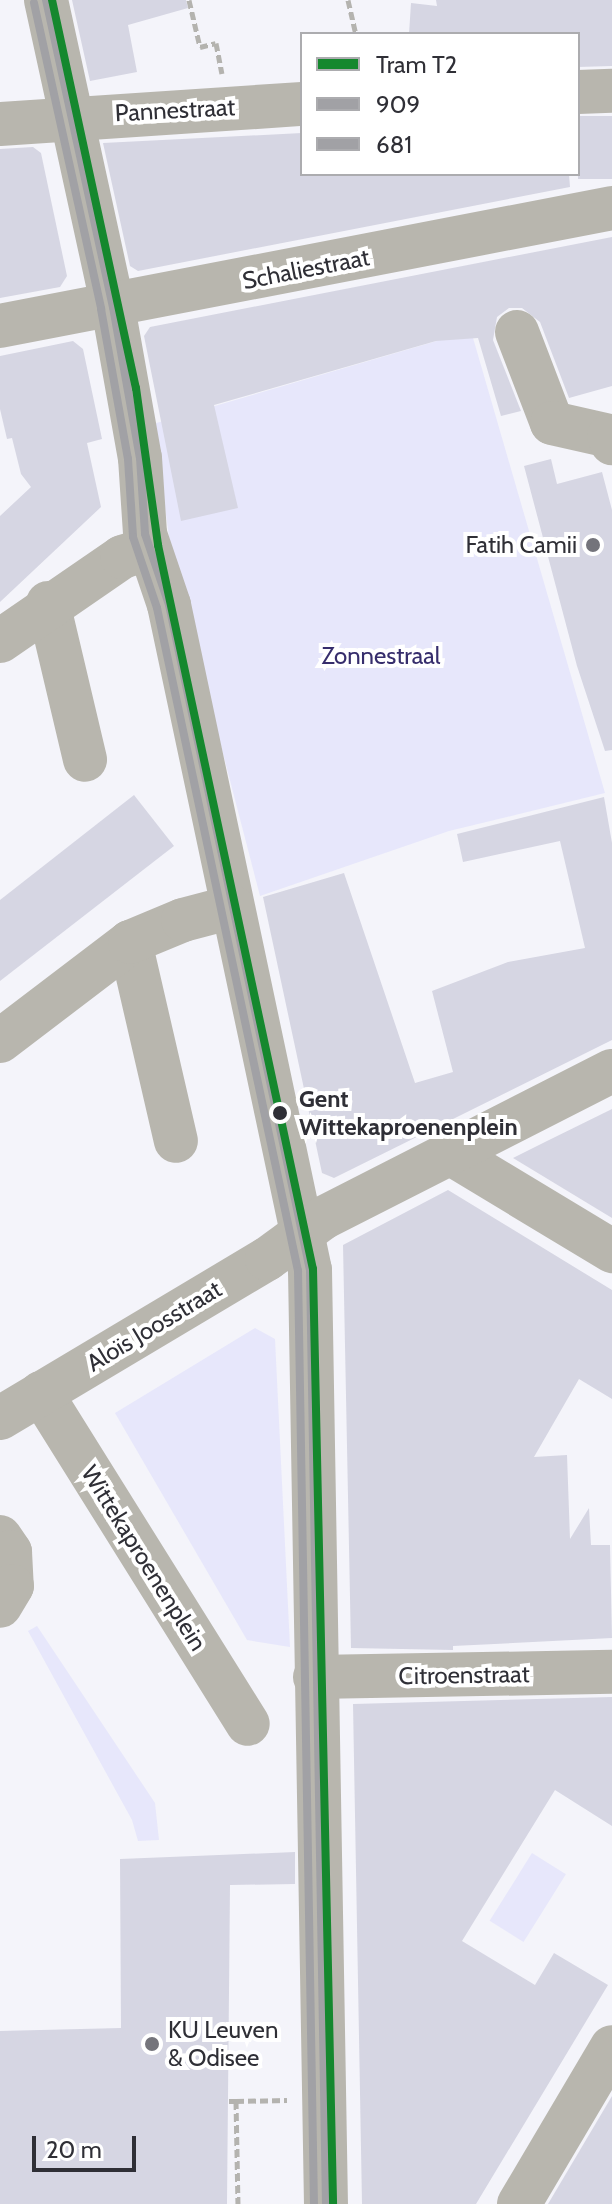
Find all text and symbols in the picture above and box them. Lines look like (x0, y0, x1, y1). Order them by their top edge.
legend (300, 32, 580, 176)
text: Tram T2 (376, 50, 457, 79)
text: 909 (376, 90, 420, 119)
street label: Pannestraat (114, 92, 236, 128)
text: 681 (376, 130, 412, 159)
street label: Schaliestraat (240, 243, 372, 295)
place label: Fatih Camii (465, 531, 577, 559)
marker: Fatih Camii (584, 536, 602, 554)
park label: Zonnestraal (322, 642, 440, 670)
place label: Gent Wittekaproenenplein (299, 1085, 518, 1141)
marker: Gent Wittekaproenenplein (268, 1101, 292, 1125)
street label: Aloïs Joosstraat (81, 1274, 227, 1378)
street label: Wittekaproenenplein (75, 1460, 213, 1656)
street label: Citroenstraat (398, 1659, 530, 1691)
place label: KU Leuven & Odisee (168, 2016, 278, 2072)
marker: KU Leuven & Odisee (143, 2035, 161, 2053)
scale bar (36, 2120, 140, 2170)
text: 20 m (46, 2135, 102, 2164)

